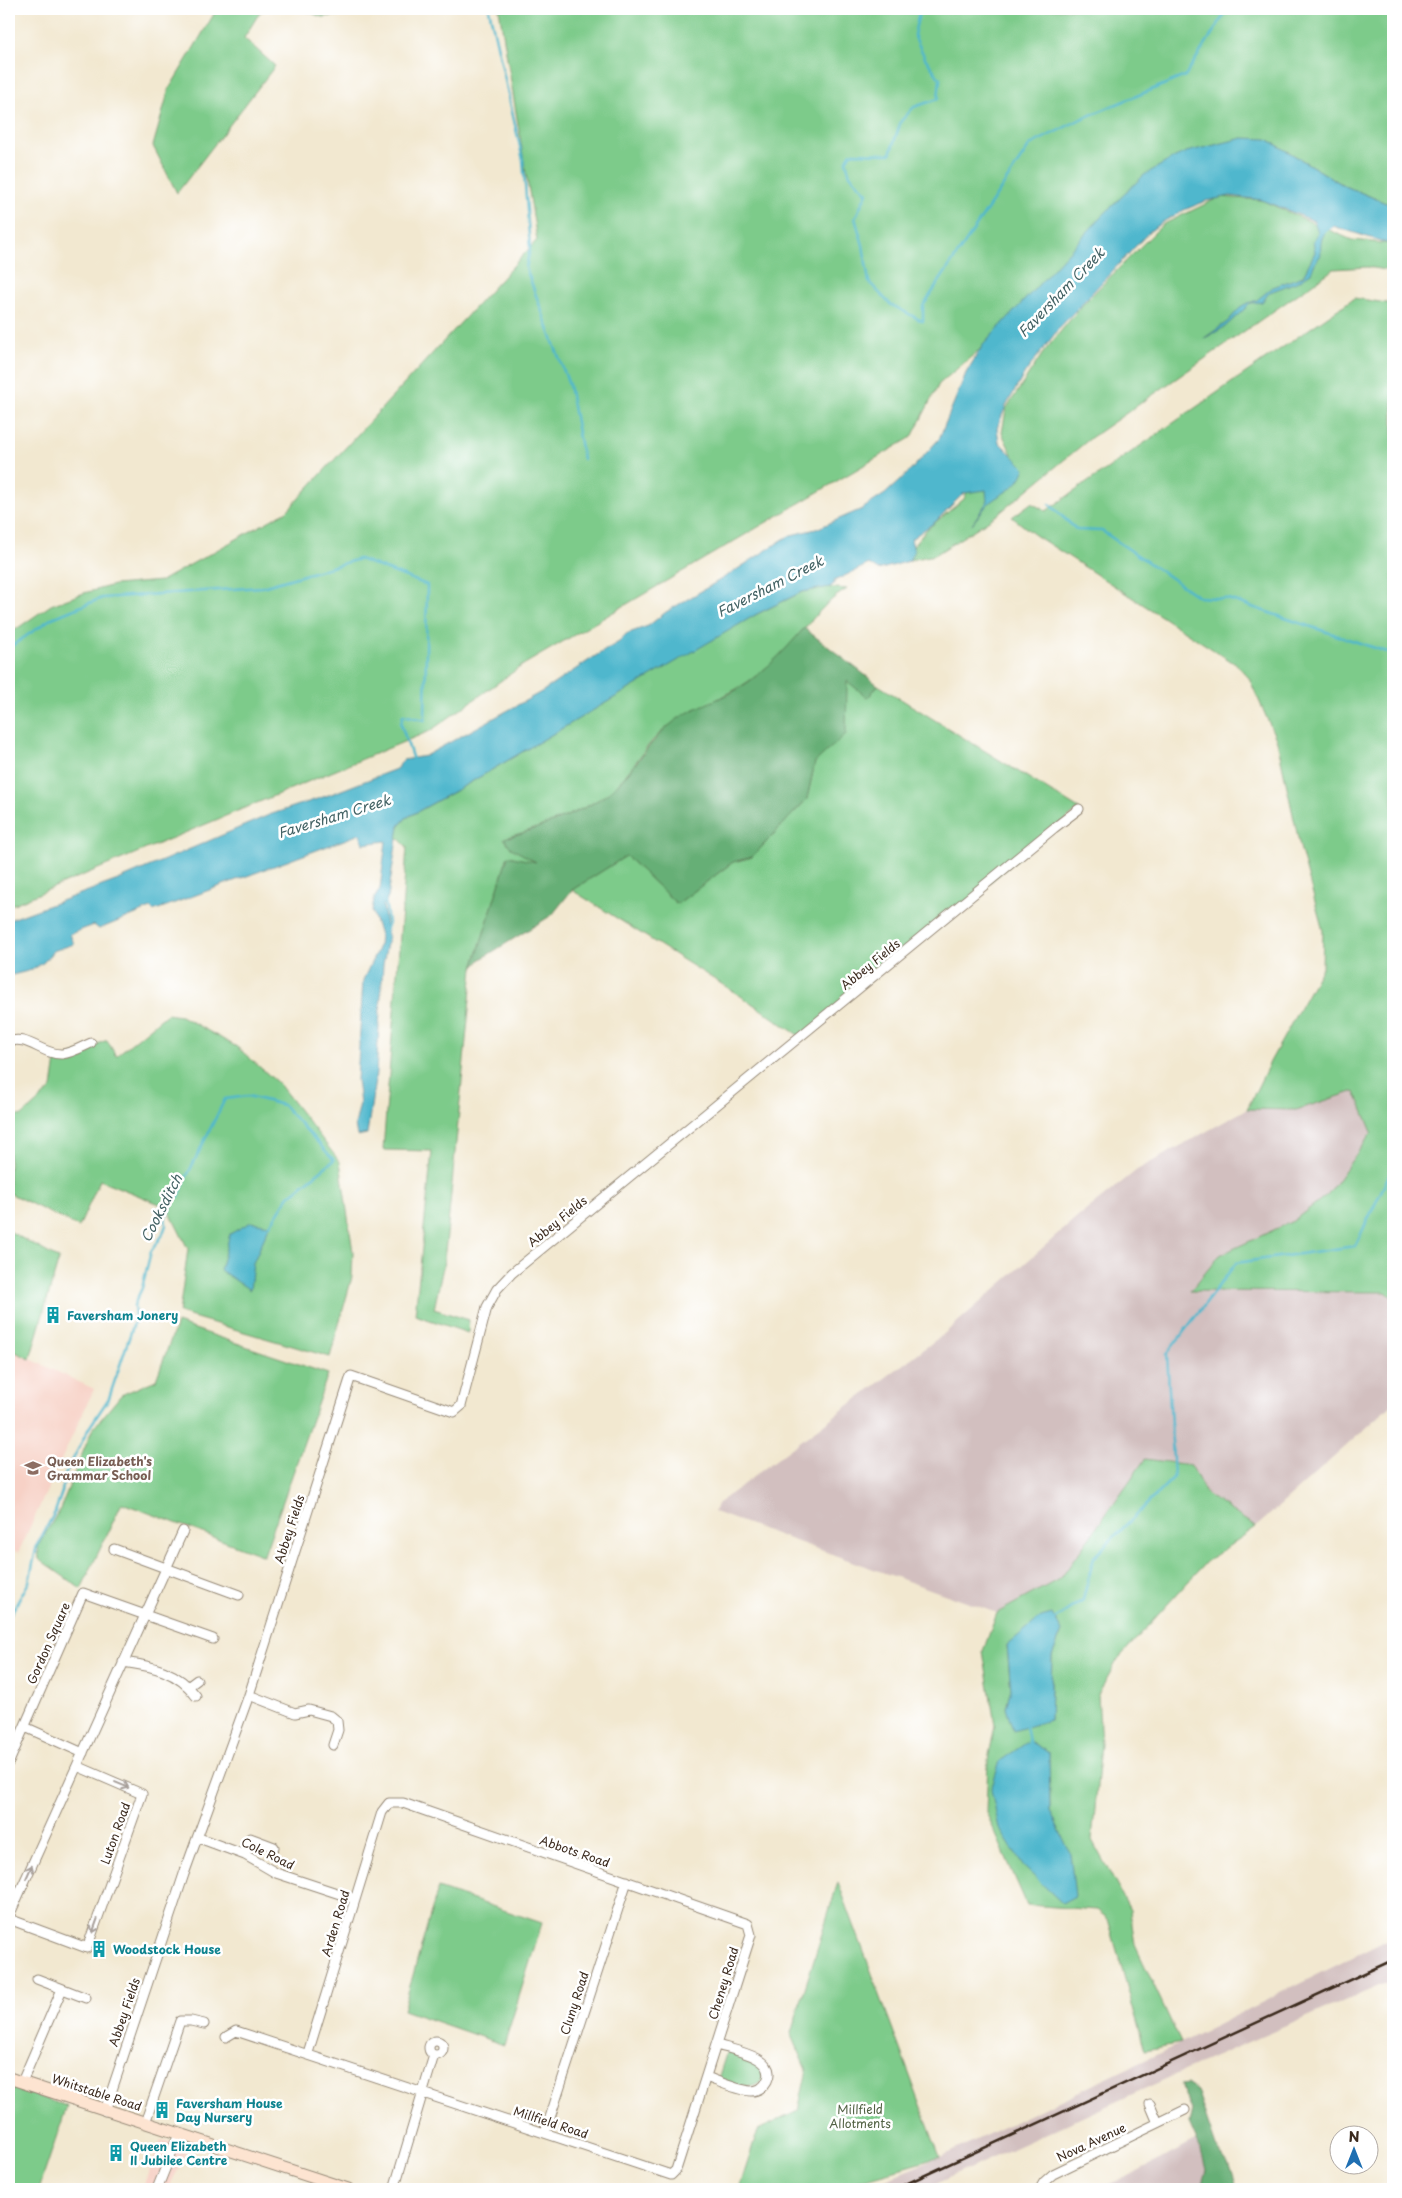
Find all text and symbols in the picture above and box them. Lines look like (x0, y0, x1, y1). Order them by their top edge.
water label: Faversham Creek (1013, 242, 1110, 341)
water label: Faversham Creek (713, 549, 828, 622)
water label: Faversham Creek (275, 788, 394, 843)
street label: Abbey Fields (837, 934, 904, 994)
water label: Cooksditch (135, 1170, 187, 1246)
street label: Abbey Fields (524, 1191, 591, 1251)
building icon: Faversham Jonery (43, 1305, 63, 1325)
place label: Faversham Jonery (67, 1306, 178, 1324)
place label: Queen Elizabeth's Grammar School (47, 1452, 152, 1484)
school or university icon: Queen Elizabeth's Grammar School (23, 1458, 43, 1478)
street label: Abbey Fields (269, 1492, 309, 1566)
street label: Gordon Square (22, 1599, 74, 1687)
one-way arrow (113, 1781, 129, 1790)
street label: Luton Road (95, 1799, 135, 1867)
street label: Abbots Road (538, 1831, 612, 1871)
street label: Cole Road (238, 1832, 298, 1874)
one-way arrow (24, 1865, 34, 1880)
street label: Arden Road (316, 1887, 354, 1959)
one-way arrow (90, 1918, 99, 1933)
building icon: Woodstock House (89, 1939, 109, 1959)
place label: Woodstock House (113, 1940, 221, 1958)
street label: Cheney Road (703, 1944, 743, 2022)
street label: Cluny Road (555, 1969, 593, 2037)
street label: Abbey Fields (104, 1975, 144, 2049)
street label: Whitstable Road (50, 2069, 144, 2115)
place label: Faversham House Day Nursery (176, 2094, 283, 2126)
building icon: Faversham House Day Nursery (152, 2100, 172, 2120)
park label: Millfield Allotments (829, 2100, 891, 2132)
street label: Millfield Road (511, 2101, 591, 2143)
street label: Nova Avenue (1053, 2118, 1129, 2166)
north arrow (1330, 2126, 1380, 2176)
text: N (1348, 2126, 1360, 2147)
place label: Queen Elizabeth II Jubilee Centre (130, 2137, 228, 2169)
building icon: Queen Elizabeth II Jubilee Centre (106, 2143, 126, 2163)

